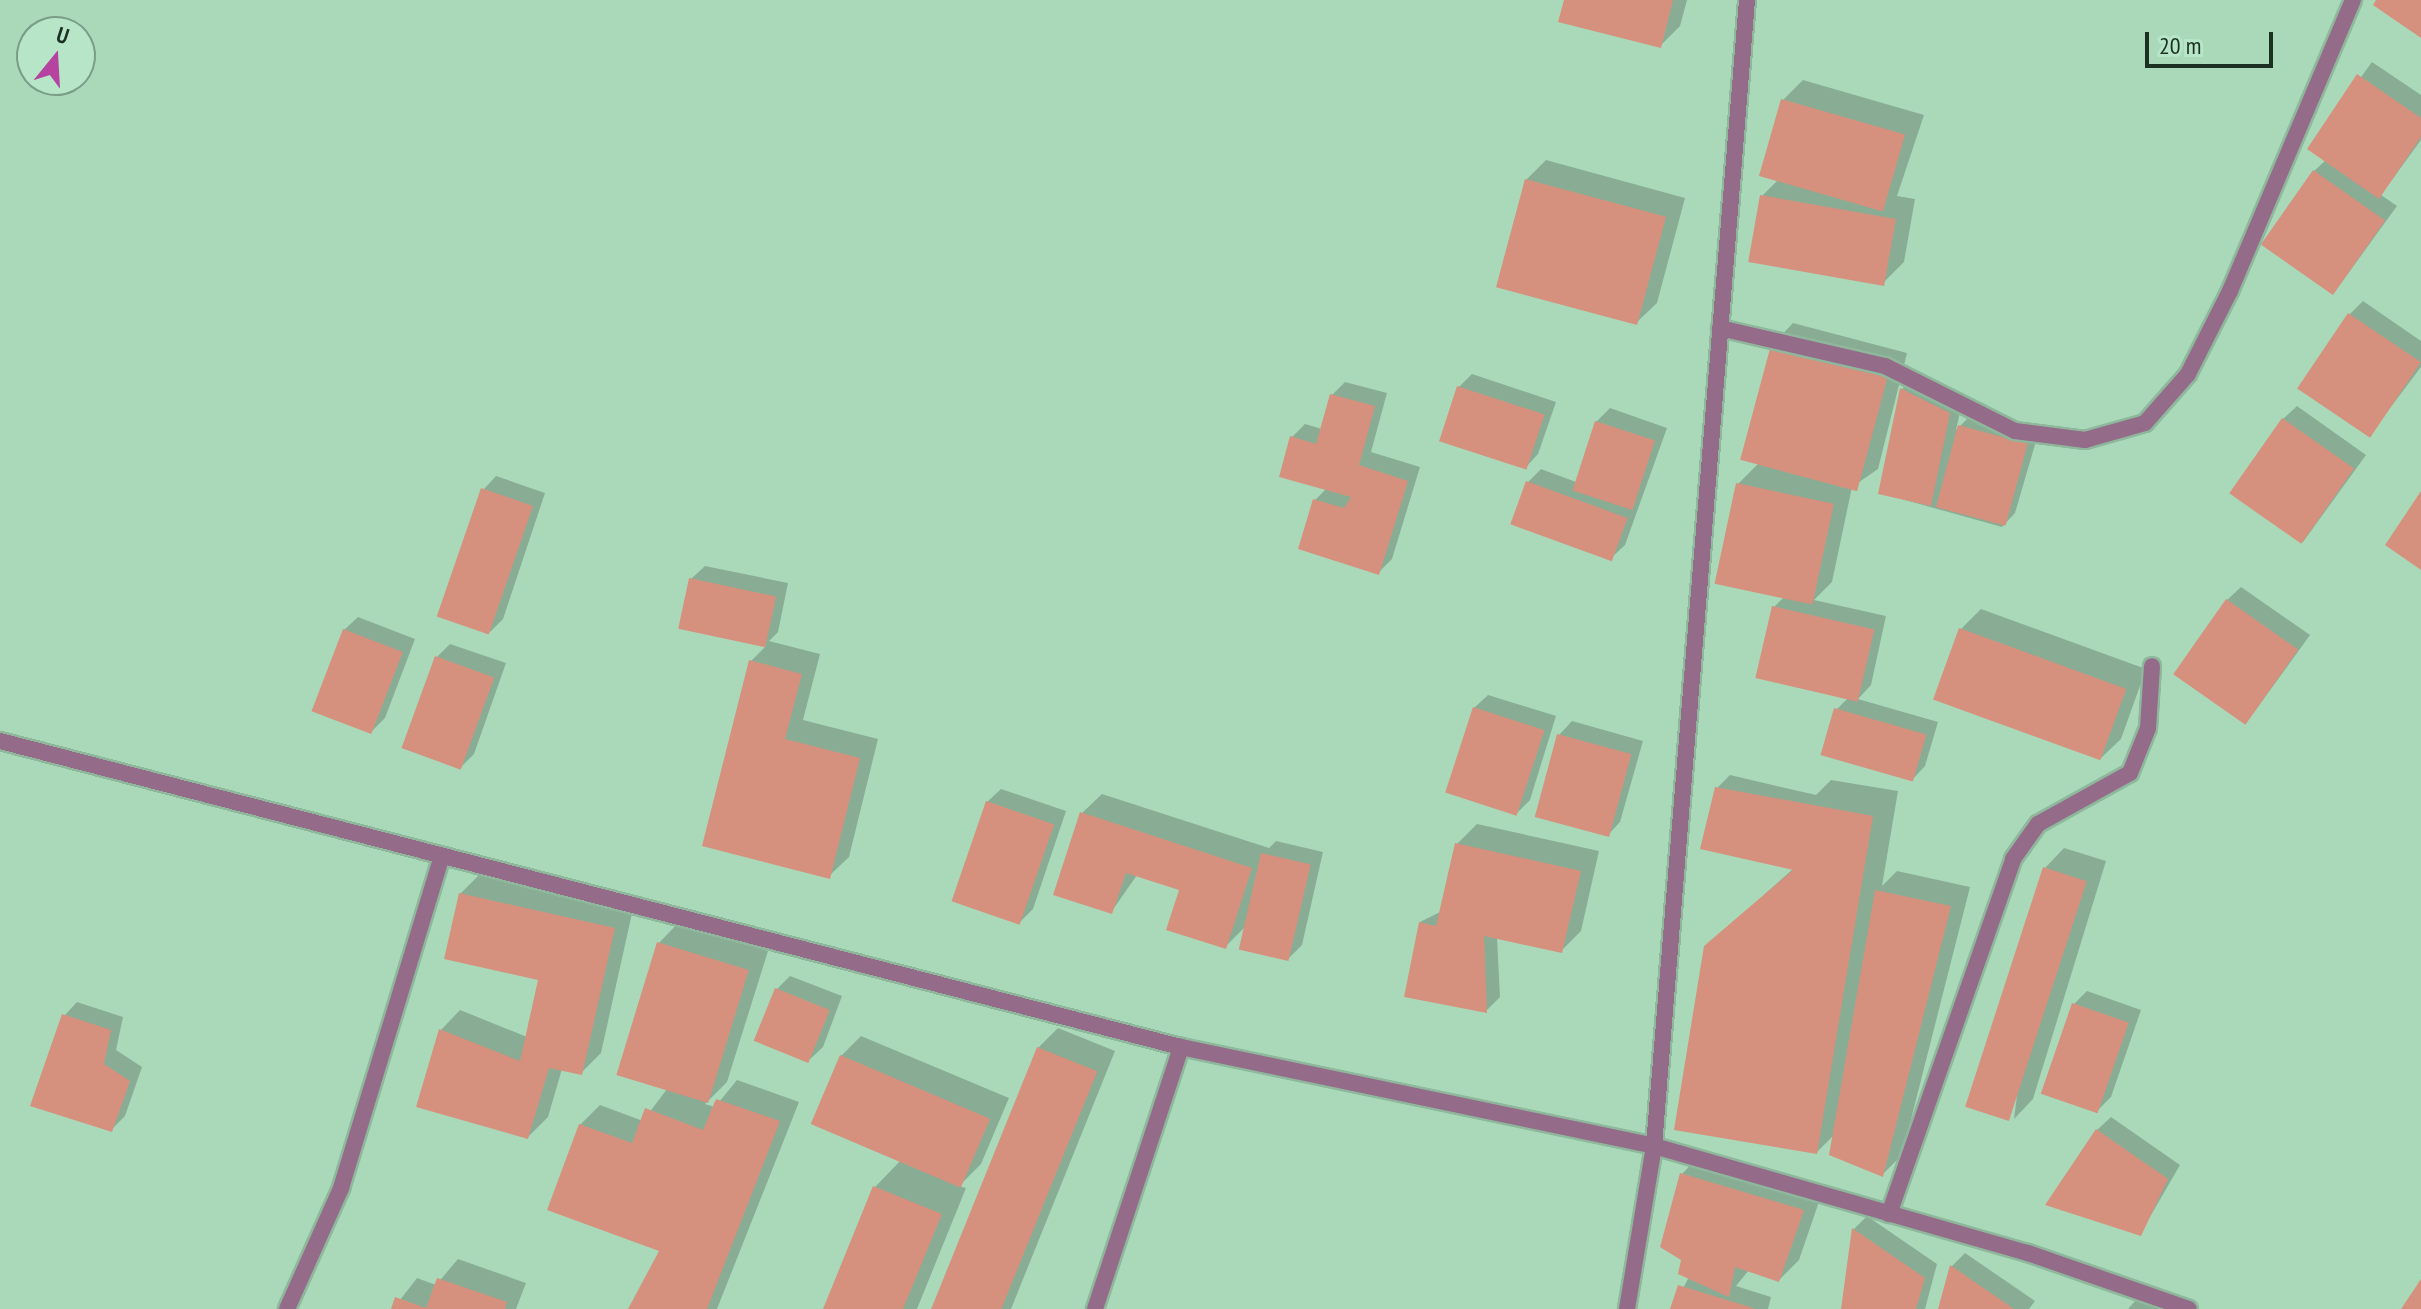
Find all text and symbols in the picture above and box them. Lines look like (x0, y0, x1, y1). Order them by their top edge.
north arrow (16, 16, 96, 96)
scale bar (2149, 16, 2277, 66)
text: U (53, 20, 73, 50)
text: 20 m (2159, 30, 2201, 61)

